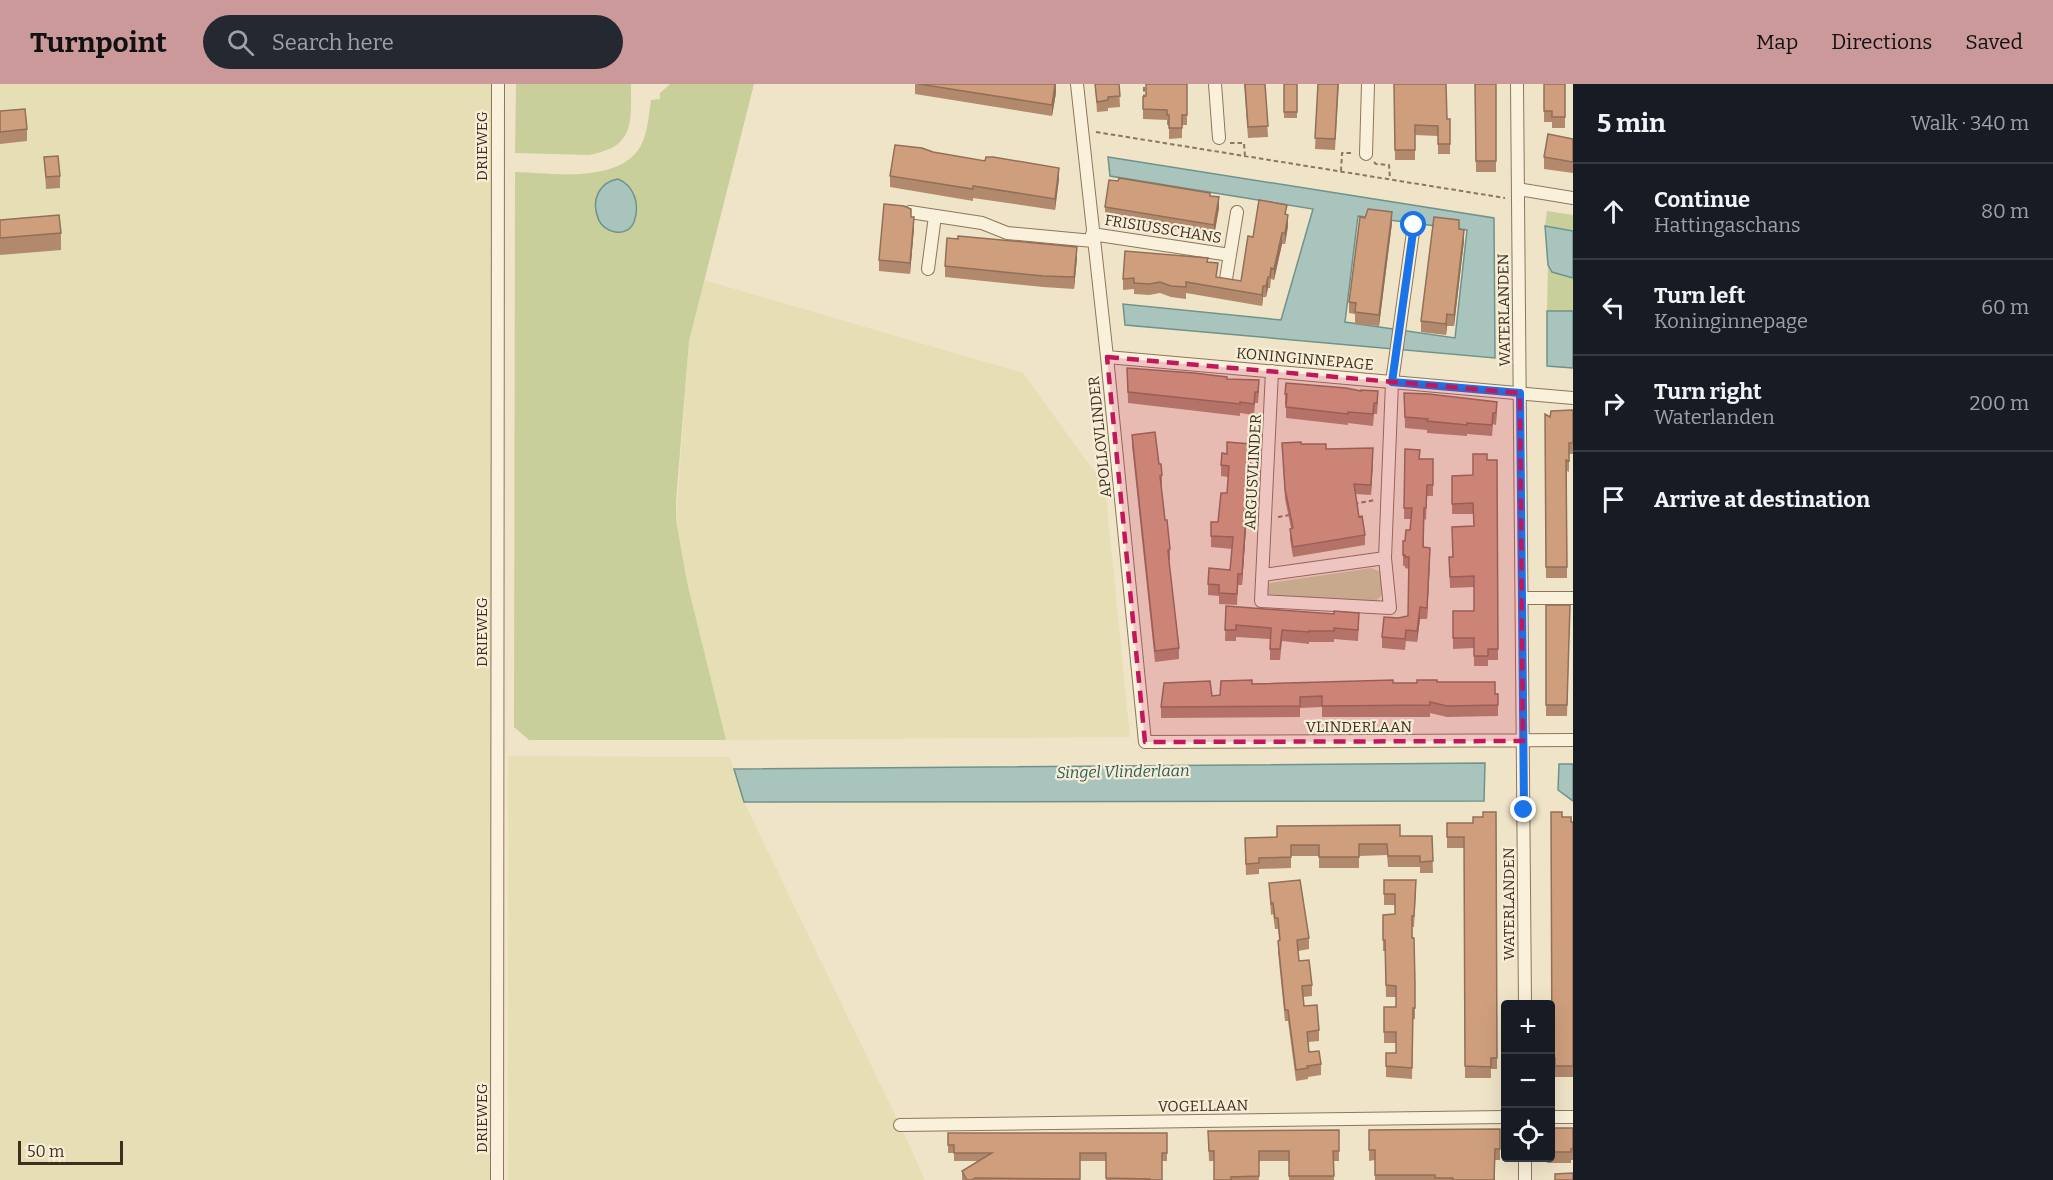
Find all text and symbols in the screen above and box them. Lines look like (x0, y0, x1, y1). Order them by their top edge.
search box (203, 15, 623, 69)
text: Turnpoint (30, 26, 167, 59)
icon: search (224, 26, 257, 59)
text: Search here (272, 29, 394, 56)
text: Map (1756, 29, 1798, 55)
text: Directions (1831, 29, 1932, 55)
text: Saved (1965, 29, 2023, 55)
text: 5 min (1597, 108, 1666, 139)
street label: DRIEWEG (473, 111, 491, 181)
text: Walk · 340 m (1911, 111, 2029, 135)
text: Continue (1654, 186, 1750, 213)
icon: ahead (1597, 195, 1630, 228)
text: 80 m (1981, 199, 2029, 223)
street label: FRISIUSSCHANS (1103, 211, 1223, 247)
route start (1400, 211, 1426, 237)
text: Hattingaschans (1654, 213, 1801, 237)
street label: WATERLANDEN (1494, 253, 1514, 367)
text: Turn left (1654, 282, 1746, 309)
icon: left (1597, 291, 1630, 324)
text: 60 m (1981, 295, 2029, 319)
text: Koninginnepage (1654, 309, 1808, 333)
street label: KONINGINNEPAGE (1235, 344, 1375, 374)
street label: APOLLOVLINDER (1085, 375, 1115, 499)
text: Turn right (1654, 378, 1762, 405)
icon: right (1597, 387, 1630, 420)
text: 200 m (1969, 391, 2029, 415)
text: Waterlanden (1654, 405, 1775, 429)
street label: ARGUSVLINDER (1241, 414, 1265, 530)
icon: arrive (1597, 483, 1630, 516)
text: Arrive at destination (1654, 486, 1870, 513)
street label: DRIEWEG (473, 597, 491, 667)
street label: VLINDERLAAN (1306, 718, 1412, 736)
water label: Singel Vlinderlaan (1056, 761, 1190, 782)
route end (1510, 796, 1536, 822)
street label: WATERLANDEN (1500, 847, 1518, 961)
map controls (1501, 1000, 1555, 1162)
button: + (1501, 1000, 1555, 1054)
button: − (1501, 1054, 1555, 1108)
street label: DRIEWEG (473, 1083, 491, 1153)
street label: VOGELLAAN (1158, 1096, 1248, 1116)
button: locate (1501, 1108, 1555, 1162)
scale bar (18, 1138, 123, 1166)
text: 50 m (27, 1142, 64, 1161)

